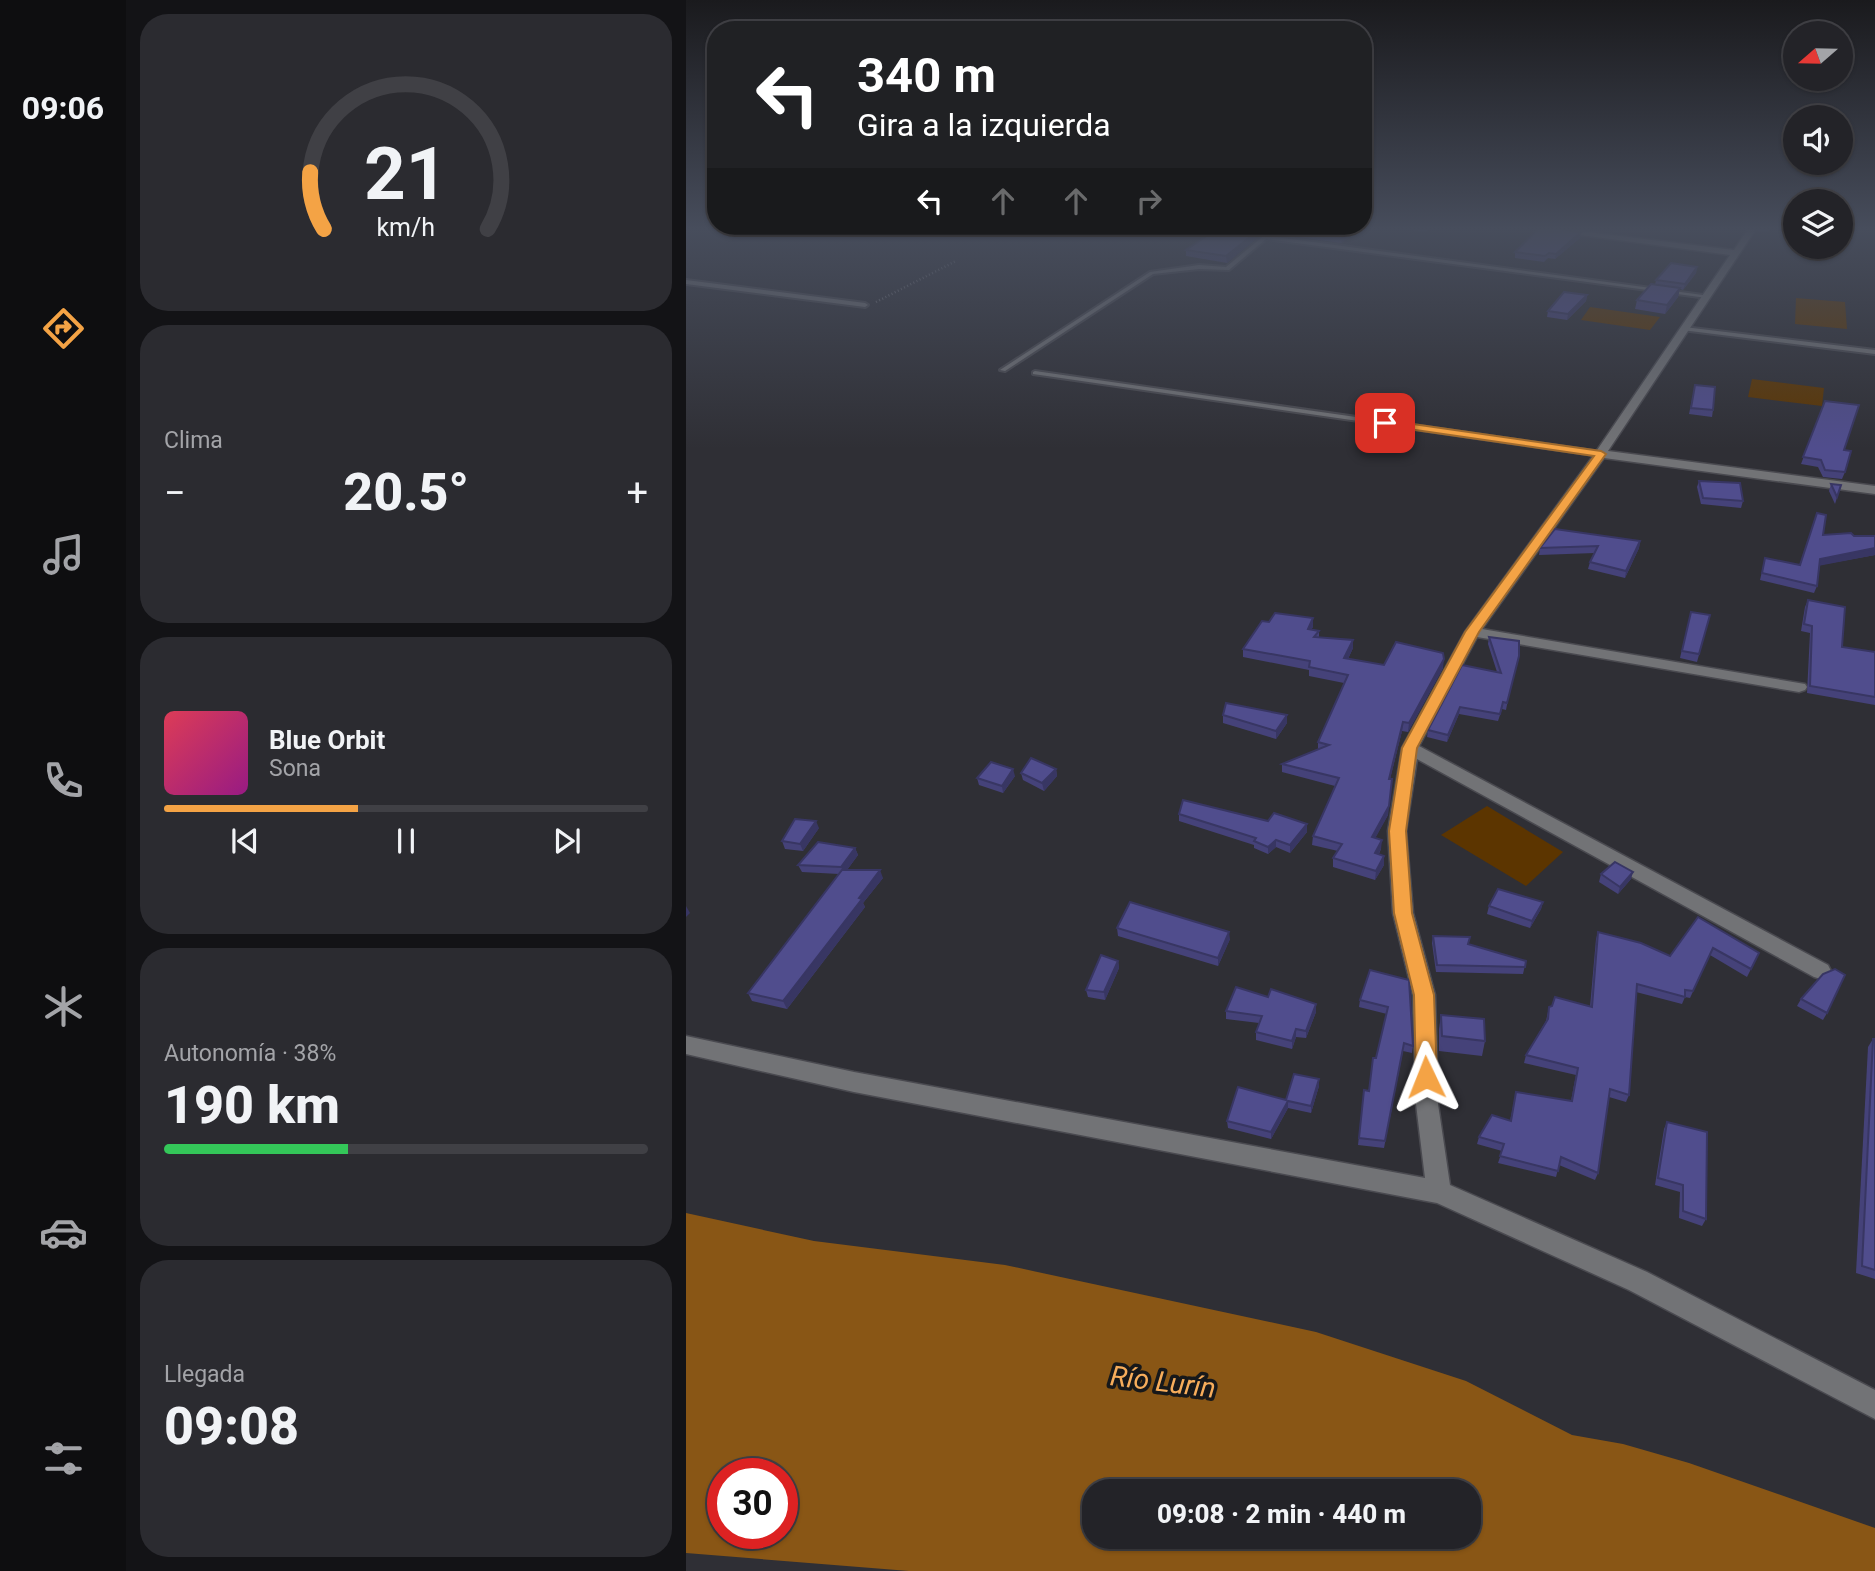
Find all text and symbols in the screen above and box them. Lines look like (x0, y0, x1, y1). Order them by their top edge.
north arrow (1783, 21, 1853, 91)
map controls (1783, 21, 1853, 259)
text: 340 m (857, 47, 996, 104)
icon: left (742, 49, 833, 140)
text: 09:06 (22, 89, 104, 127)
button: sound (1783, 105, 1853, 175)
text: Gira a la izquierda (857, 106, 1111, 144)
text: 21 (364, 131, 448, 217)
icon: left (911, 182, 949, 220)
icon: ahead (984, 182, 1022, 220)
icon: ahead (1057, 182, 1095, 220)
icon: right (1130, 182, 1168, 220)
button: layers (1783, 189, 1853, 259)
text: km/h (377, 213, 435, 242)
icon: directions (39, 304, 88, 353)
pin (1355, 393, 1415, 453)
icon: arrive (1366, 404, 1404, 442)
text: Clima (164, 427, 223, 454)
text: 20.5° (343, 462, 469, 523)
text: − (164, 471, 186, 515)
text: + (626, 471, 648, 515)
icon: music (39, 530, 88, 579)
text: Blue Orbit (269, 725, 385, 755)
text: Sona (269, 755, 321, 782)
icon: phone (39, 756, 88, 805)
icon: previous (226, 822, 264, 860)
icon: pause (387, 822, 425, 860)
icon: next (548, 822, 586, 860)
icon: climate (39, 982, 88, 1031)
text: Autonomía · 38% (164, 1040, 336, 1067)
position arrow (1389, 1040, 1463, 1114)
text: 190 km (164, 1075, 340, 1136)
icon: car (39, 1208, 88, 1257)
water label: Río Lurín (1109, 1359, 1217, 1405)
text: Llegada (164, 1361, 245, 1388)
text: 09:08 (164, 1396, 299, 1457)
icon: filters (39, 1434, 88, 1483)
speed limit sign: 30 (707, 1458, 798, 1549)
text: 09:08 · 2 min · 440 m (1157, 1499, 1406, 1529)

